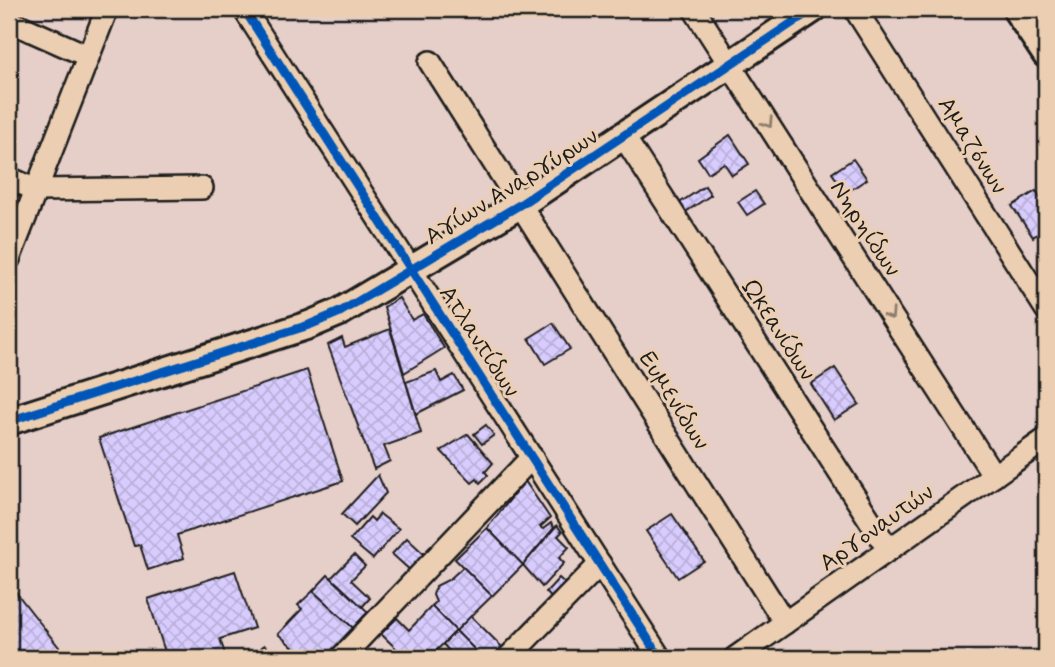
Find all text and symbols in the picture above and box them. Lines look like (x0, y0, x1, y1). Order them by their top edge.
street label: Αμαζόνων (930, 91, 1014, 200)
one-way arrow (760, 115, 772, 128)
street label: Αγίων Αναργύρων (419, 122, 604, 253)
street label: Νηρηίδων (822, 175, 907, 283)
street label: Ωκεανίδων (733, 273, 822, 387)
street label: Ατλαντίδων (431, 280, 526, 404)
one-way arrow (882, 307, 895, 320)
street label: Ευμενίδων (631, 346, 716, 456)
street label: Αργοναυτών (814, 477, 940, 579)

